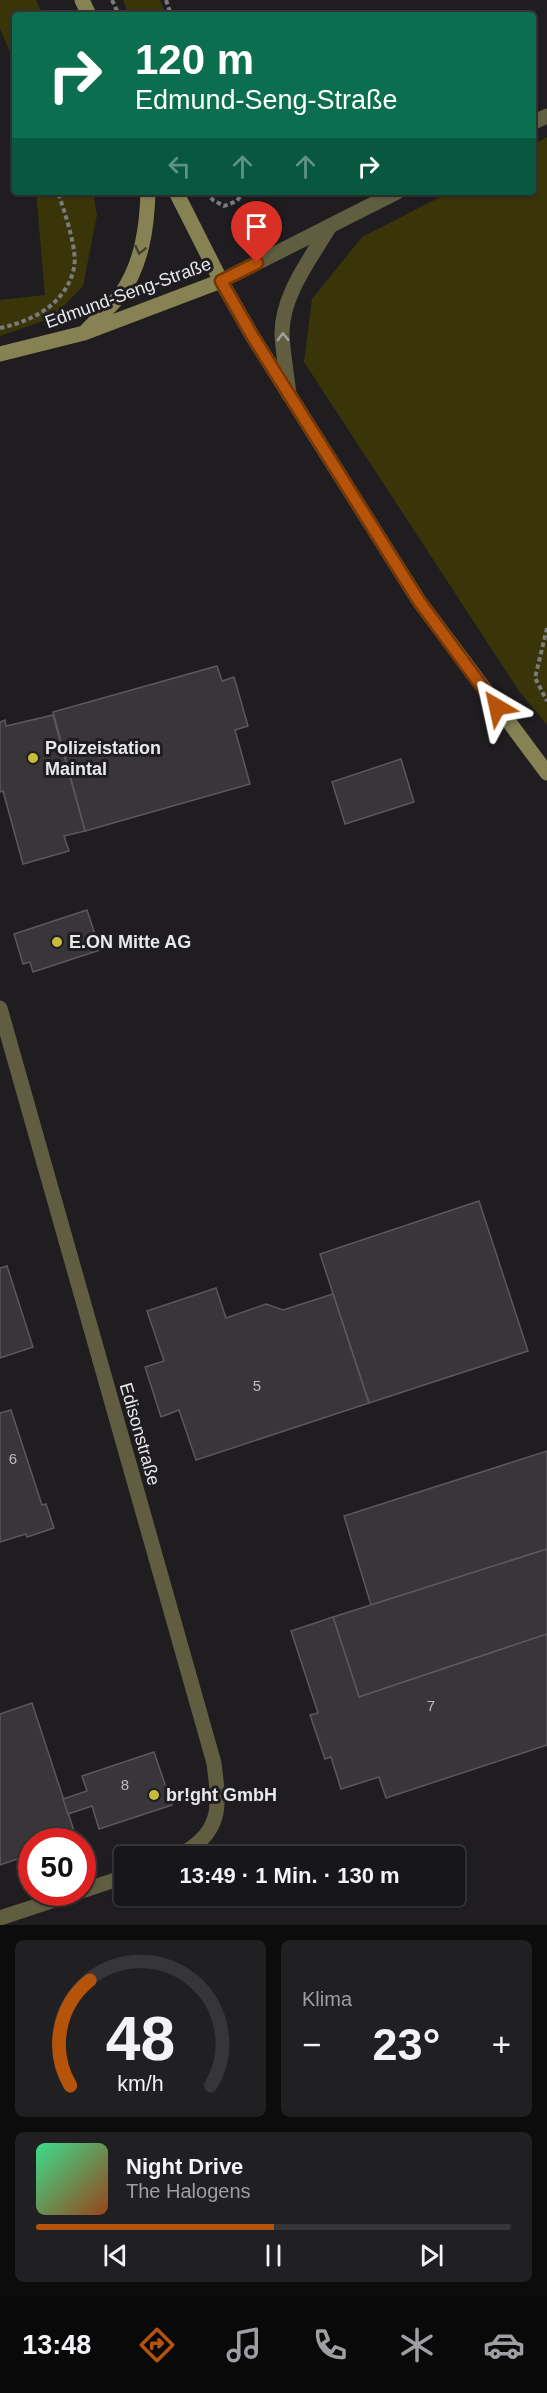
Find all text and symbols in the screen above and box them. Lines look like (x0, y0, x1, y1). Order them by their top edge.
icon: right (36, 36, 114, 114)
text: 120 m (135, 36, 254, 83)
text: Edmund-Seng-Straße (135, 85, 398, 115)
icon: left (163, 150, 196, 183)
icon: ahead (226, 150, 259, 183)
icon: ahead (289, 150, 322, 183)
icon: right (352, 150, 385, 183)
pin (231, 201, 282, 263)
icon: arrive (240, 210, 273, 243)
one-way arrow (135, 245, 148, 255)
street label: Edmund-Seng-Straße (42, 254, 214, 332)
one-way arrow (277, 332, 290, 341)
position arrow (465, 675, 529, 739)
place label: Polizeistation Maintal (45, 738, 161, 779)
marker: Polizeistation Maintal (26, 751, 40, 765)
place label: E.ON Mitte AG (69, 932, 191, 952)
marker: E.ON Mitte AG (50, 935, 64, 949)
house number: 5 (253, 1377, 261, 1394)
street label: Edisonstraße (116, 1380, 164, 1488)
house number: 6 (9, 1450, 17, 1467)
house number: 7 (427, 1697, 435, 1714)
house number: 8 (121, 1776, 129, 1793)
place label: br!ght GmbH (166, 1785, 277, 1805)
marker: br!ght GmbH (147, 1788, 161, 1802)
speed limit sign: 50 (18, 1828, 96, 1906)
text: 13:49 · 1 Min. · 130 m (179, 1863, 400, 1888)
text: Klima (302, 1988, 352, 2010)
text: 48 (106, 2004, 175, 2073)
text: 23° (372, 2019, 441, 2070)
text: − (302, 2026, 321, 2063)
text: + (492, 2026, 511, 2063)
text: km/h (117, 2072, 164, 2096)
text: Night Drive (126, 2154, 243, 2179)
text: The Halogens (126, 2180, 251, 2202)
icon: previous (99, 2239, 132, 2272)
icon: pause (257, 2239, 290, 2272)
icon: next (415, 2239, 448, 2272)
icon: directions (136, 2324, 178, 2366)
icon: music (223, 2324, 265, 2366)
icon: phone (309, 2324, 351, 2366)
icon: climate (396, 2324, 438, 2366)
icon: car (483, 2324, 525, 2366)
text: 13:48 (22, 2330, 91, 2360)

